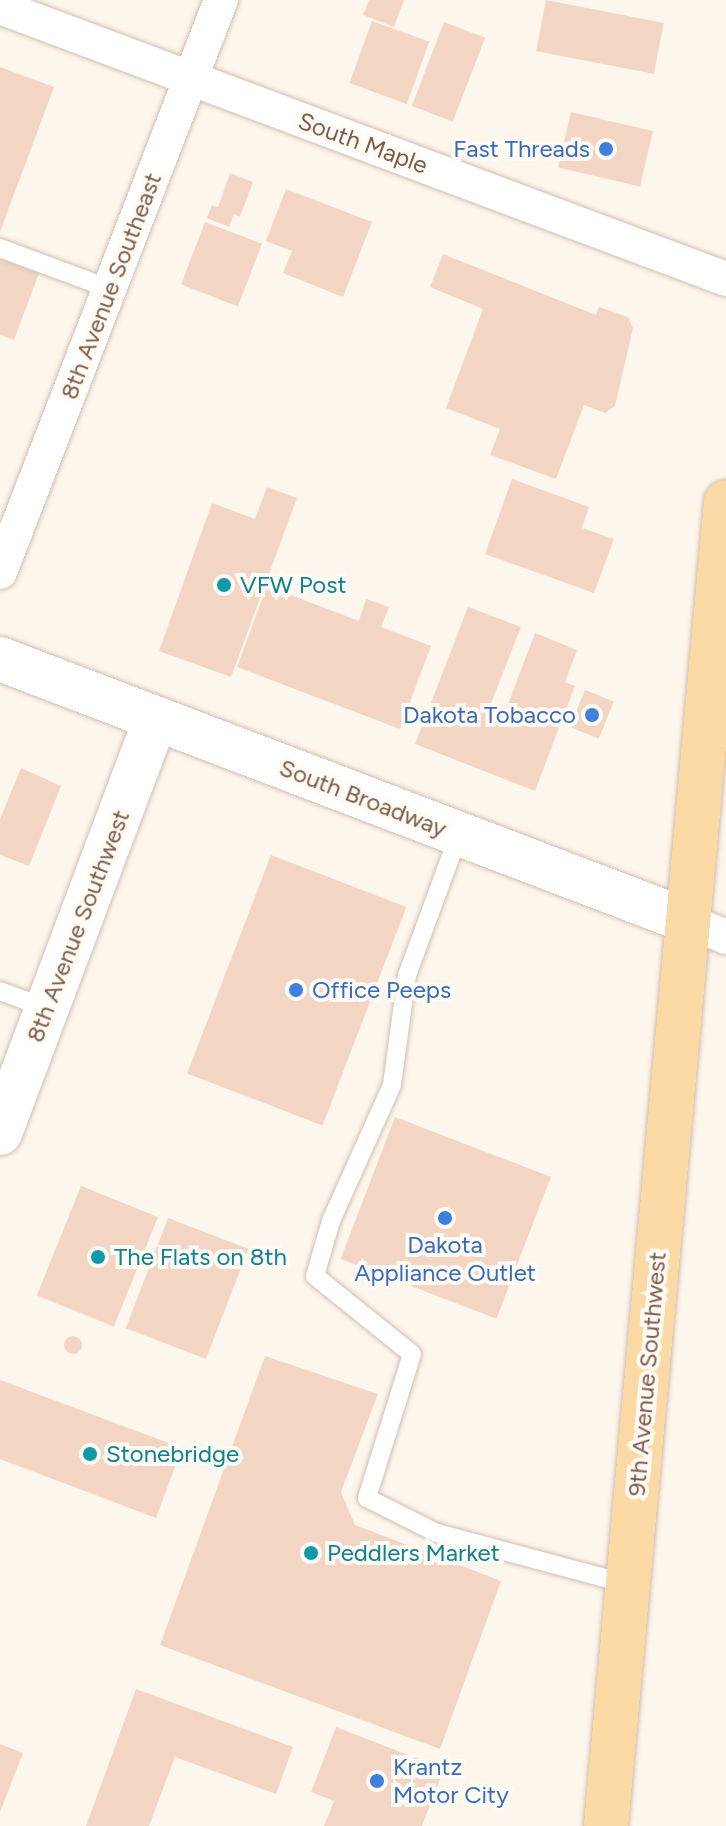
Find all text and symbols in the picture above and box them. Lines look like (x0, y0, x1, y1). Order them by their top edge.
street label: South Maple (294, 106, 432, 180)
place label: Fast Threads (453, 135, 590, 163)
marker: Fast Threads (597, 140, 615, 158)
street label: 8th Avenue Southeast (54, 169, 168, 403)
place label: VFW Post (240, 571, 346, 599)
marker: VFW Post (215, 576, 233, 594)
place label: Dakota Tobacco (403, 701, 576, 729)
marker: Dakota Tobacco (583, 706, 601, 724)
street label: South Broadway (275, 753, 451, 843)
street label: 8th Avenue Southwest (20, 806, 136, 1046)
place label: Office Peeps (312, 976, 451, 1004)
marker: Office Peeps (287, 981, 305, 999)
marker: Dakota Appliance Outlet (436, 1209, 454, 1227)
place label: Dakota Appliance Outlet (354, 1231, 536, 1287)
place label: The Flats on 8th (114, 1243, 287, 1271)
marker: The Flats on 8th (89, 1248, 107, 1266)
street label: 9th Avenue Southwest (622, 1251, 672, 1497)
place label: Stonebridge (106, 1440, 239, 1468)
marker: Stonebridge (81, 1445, 99, 1463)
place label: Peddlers Market (327, 1539, 500, 1567)
marker: Peddlers Market (302, 1544, 320, 1562)
place label: Krantz Motor City (393, 1753, 509, 1809)
marker: Krantz Motor City (368, 1772, 386, 1790)

